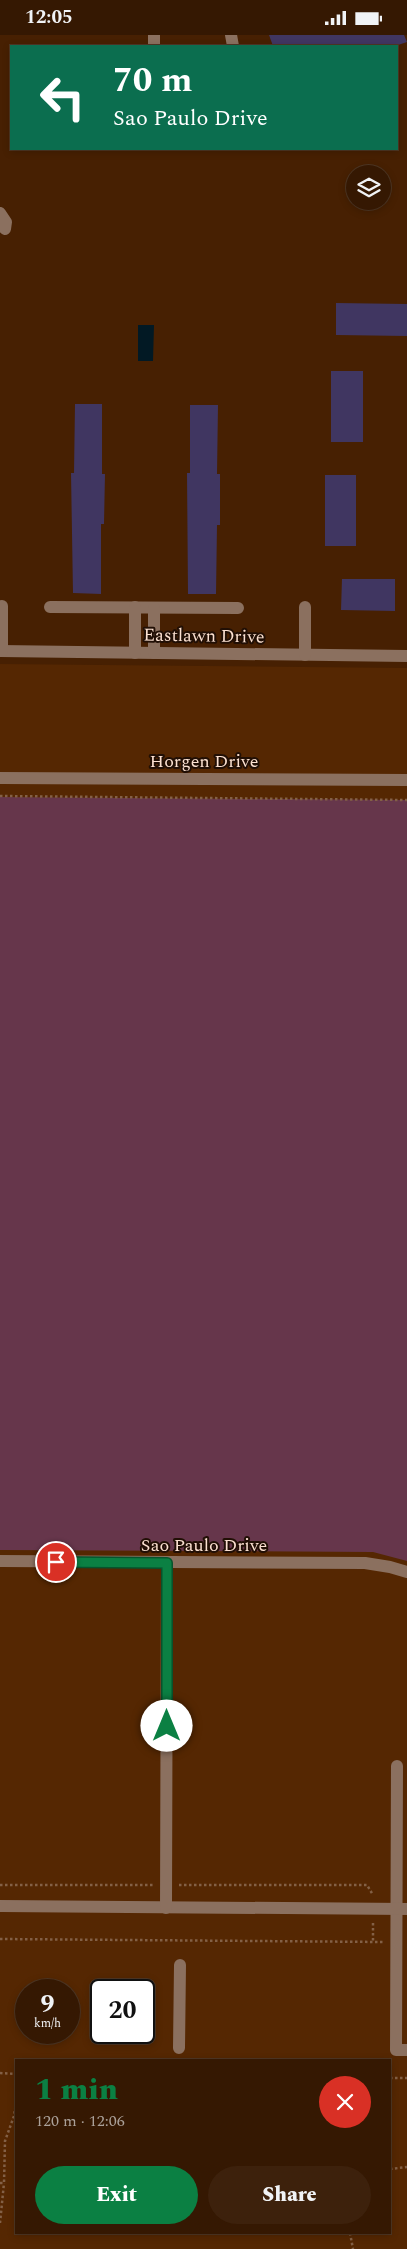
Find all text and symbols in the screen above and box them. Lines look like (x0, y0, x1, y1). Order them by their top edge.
text: 12:05 (25, 3, 73, 32)
text: 70 m (113, 54, 193, 107)
icon: left (30, 65, 95, 130)
text: Sao Paulo Drive (113, 102, 268, 135)
map controls (346, 165, 391, 210)
button: layers (346, 165, 391, 210)
street label: Eastlawn Drive (143, 621, 265, 651)
street label: Horgen Drive (150, 748, 258, 775)
street label: Sao Paulo Drive (141, 1532, 267, 1559)
pin (35, 1541, 77, 1583)
icon: arrive (42, 1548, 70, 1576)
position arrow (140, 1699, 192, 1751)
speed limit sign: 20 (90, 1979, 155, 2044)
text: 9 (40, 1986, 55, 2024)
text: km/h (34, 2014, 61, 2033)
text: 1 min (35, 2067, 118, 2113)
button: close (319, 2076, 371, 2128)
text: 120 m · 12:06 (35, 2109, 125, 2133)
button: Exit (35, 2166, 198, 2224)
button: Share (208, 2166, 371, 2224)

